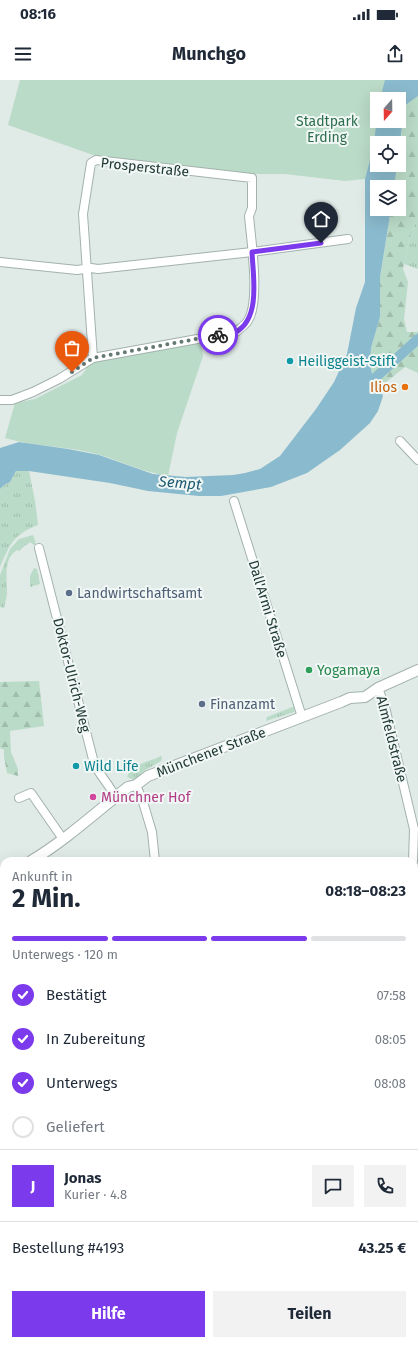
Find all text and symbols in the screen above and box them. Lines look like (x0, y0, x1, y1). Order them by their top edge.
text: 08:16 (20, 5, 56, 23)
icon: menu (12, 43, 34, 65)
text: Munchgo (172, 43, 246, 65)
icon: share (384, 43, 406, 65)
north arrow (370, 92, 406, 128)
map controls (370, 92, 406, 216)
park label: Stadtpark Erding (296, 113, 359, 146)
button: locate (370, 136, 406, 172)
street label: Prosperstraße (100, 154, 190, 181)
button: layers (370, 180, 406, 216)
pin (304, 202, 338, 243)
icon: home (310, 208, 332, 230)
courier (198, 315, 238, 355)
icon: bike (207, 324, 229, 346)
pin (55, 331, 89, 372)
icon: bag (61, 337, 83, 359)
place label: Heiliggeist-Stift (298, 353, 396, 370)
marker: Heiliggeist-Stift (285, 356, 295, 366)
place label: Ilios (370, 379, 397, 396)
marker: Ilios (400, 382, 410, 392)
water label: Sempt (157, 472, 203, 494)
street label: Dall'Armi Straße (245, 558, 290, 660)
place label: Landwirtschaftsamt (77, 585, 203, 602)
marker: Landwirtschaftsamt (64, 588, 74, 598)
street label: Doktor-Ulrich-Weg (49, 616, 94, 735)
place label: Yogamaya (317, 662, 380, 679)
marker: Yogamaya (304, 665, 314, 675)
street label: Almfeldstraße (373, 694, 410, 784)
place label: Finanzamt (210, 696, 276, 713)
marker: Finanzamt (197, 699, 207, 709)
street label: Münchener Straße (154, 724, 268, 781)
place label: Wild Life (84, 758, 139, 775)
marker: Wild Life (71, 761, 81, 771)
place label: Münchner Hof (101, 789, 192, 806)
marker: Münchner Hof (88, 792, 98, 802)
text: Ankunft in (12, 869, 73, 884)
text: 08:18–08:23 (325, 882, 406, 900)
text: 2 Min. (12, 883, 81, 914)
text: Unterwegs · 120 m (12, 947, 118, 962)
icon: check (12, 984, 34, 1006)
text: Bestätigt (46, 986, 107, 1004)
text: 07:58 (376, 988, 406, 1003)
icon: check (12, 1028, 34, 1050)
text: In Zubereitung (46, 1030, 145, 1048)
text: 08:05 (375, 1032, 406, 1047)
icon: check (12, 1072, 34, 1094)
text: Unterwegs (46, 1074, 118, 1092)
text: 08:08 (374, 1076, 406, 1091)
text: Geliefert (46, 1118, 105, 1136)
button: chat (312, 1165, 354, 1207)
button: phone (364, 1165, 406, 1207)
text: Jonas (64, 1169, 102, 1187)
text: J (31, 1177, 35, 1195)
text: Kurier · 4.8 (64, 1187, 127, 1202)
text: Bestellung #4193 (12, 1239, 124, 1257)
text: 43.25 € (358, 1239, 406, 1257)
button: Hilfe (12, 1291, 205, 1337)
button: Teilen (213, 1291, 406, 1337)

